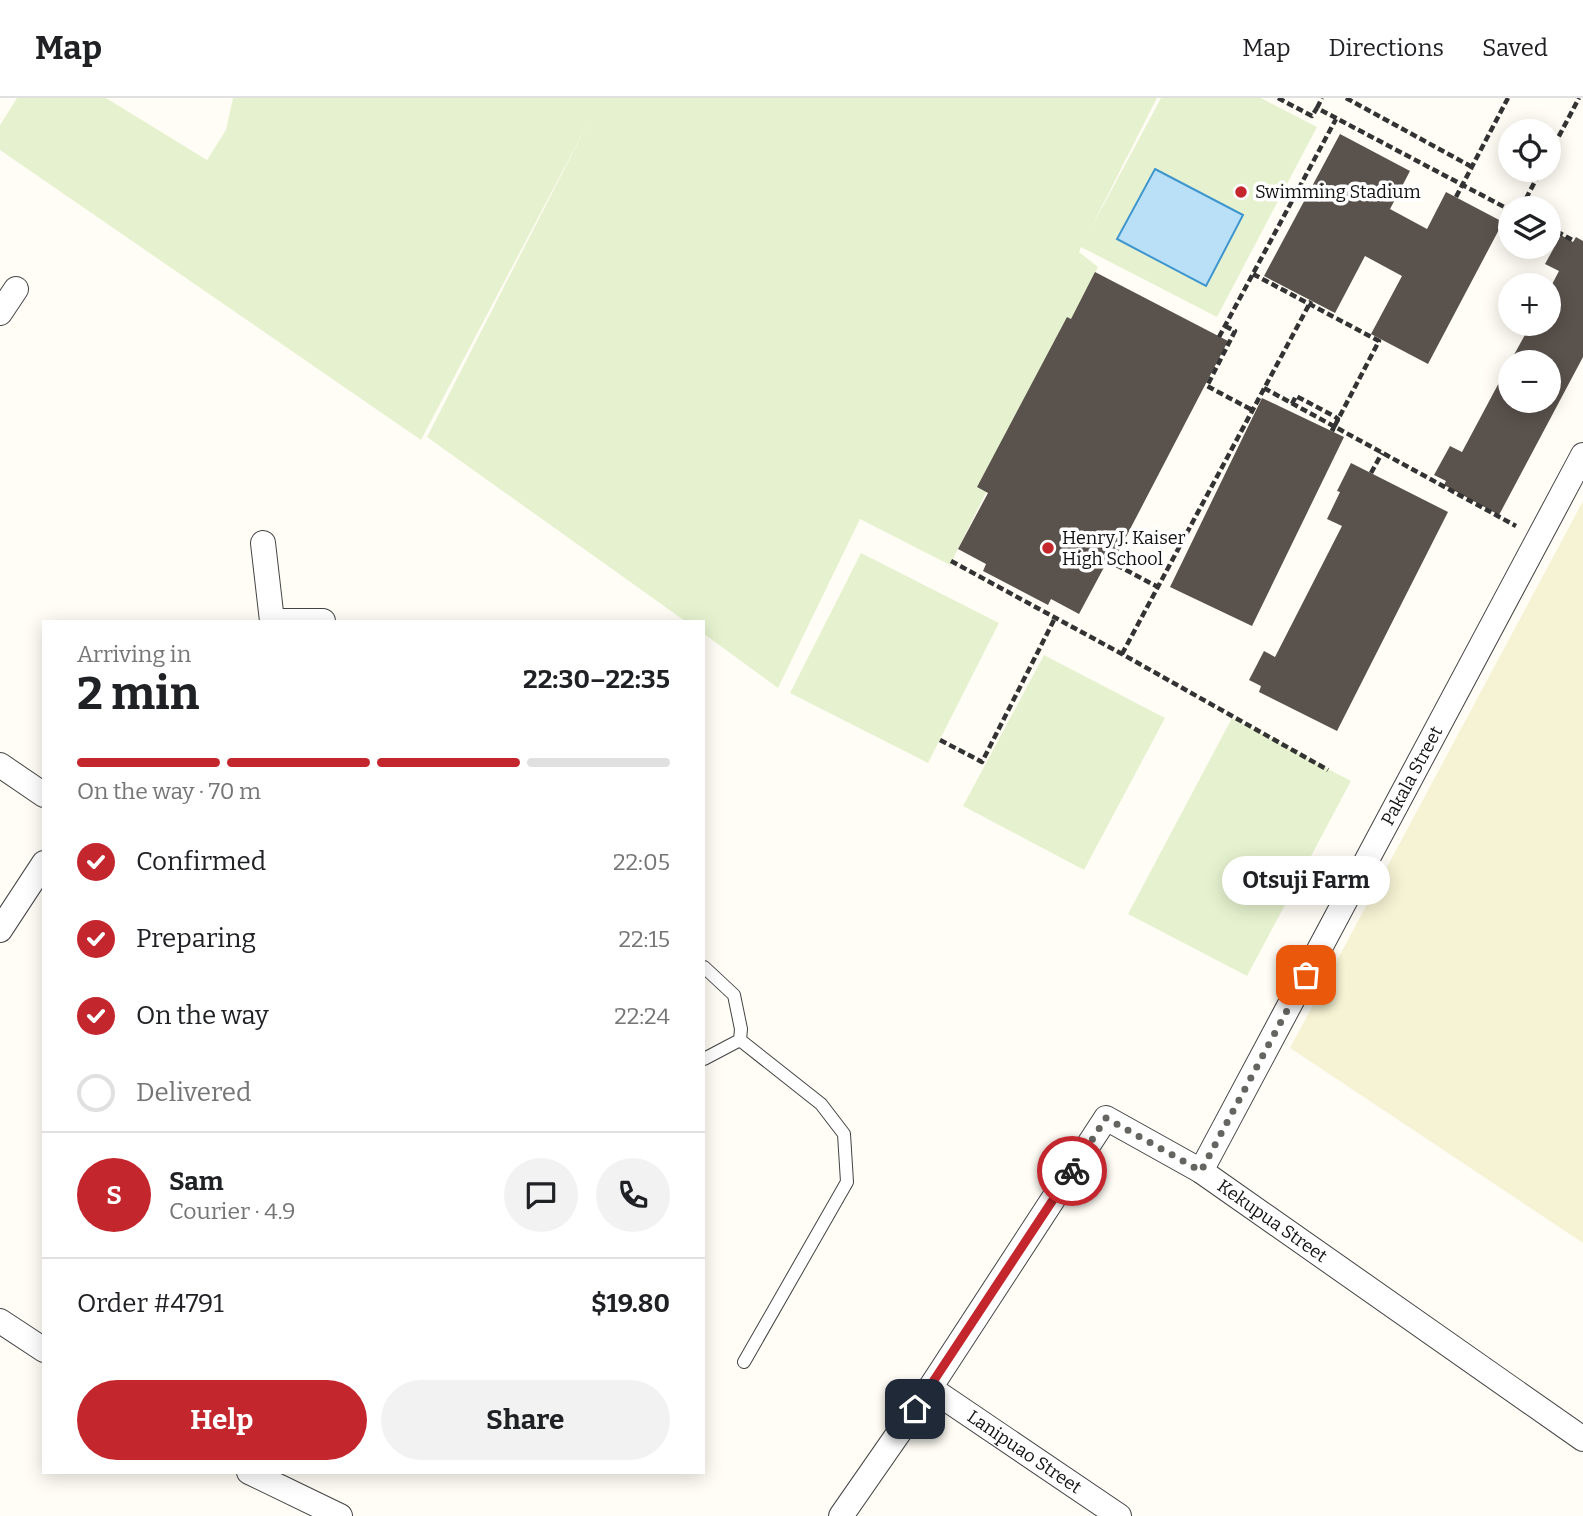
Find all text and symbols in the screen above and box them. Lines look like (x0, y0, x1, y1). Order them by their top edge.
text: Map (35, 28, 102, 68)
text: Map (1242, 34, 1291, 62)
text: Directions (1329, 34, 1444, 62)
text: Saved (1482, 34, 1548, 62)
map controls (1498, 119, 1561, 413)
button: locate (1498, 119, 1561, 182)
place label: Swimming Stadium (1255, 181, 1421, 203)
marker: Swimming Stadium (1233, 184, 1249, 200)
button: layers (1498, 196, 1561, 259)
button: + (1498, 273, 1561, 336)
button: − (1498, 350, 1561, 413)
place label: Henry J. Kaiser High School (1062, 527, 1186, 570)
marker: Henry J. Kaiser High School (1040, 540, 1056, 556)
text: Arriving in (77, 640, 191, 668)
text: 22:30–22:35 (523, 664, 670, 695)
text: 2 min (77, 666, 199, 721)
street label: Pakala Street (1377, 722, 1447, 829)
text: On the way · 70 m (77, 777, 261, 805)
icon: check (77, 843, 115, 881)
text: Confirmed (136, 846, 266, 877)
text: 22:05 (613, 848, 670, 876)
callout: Otsuji Farm (1222, 856, 1390, 905)
text: Otsuji Farm (1242, 866, 1370, 894)
icon: check (77, 920, 115, 958)
text: Preparing (136, 923, 256, 954)
text: 22:15 (619, 925, 670, 953)
pin (1276, 945, 1336, 1005)
icon: bag (1287, 956, 1325, 994)
icon: check (77, 997, 115, 1035)
text: On the way (136, 1000, 269, 1031)
text: 22:24 (614, 1002, 670, 1030)
text: Delivered (136, 1077, 251, 1108)
courier (1037, 1136, 1107, 1206)
icon: bike (1053, 1152, 1091, 1190)
button: chat (504, 1158, 578, 1232)
button: phone (596, 1158, 670, 1232)
text: Sam (169, 1166, 224, 1197)
street label: Kekupua Street (1213, 1175, 1332, 1267)
text: S (106, 1180, 122, 1211)
text: Courier · 4.9 (169, 1197, 296, 1225)
text: Order #4791 (77, 1288, 224, 1319)
text: $19.80 (591, 1288, 670, 1319)
pin (885, 1379, 945, 1439)
button: Help (77, 1380, 367, 1460)
button: Share (381, 1380, 670, 1460)
icon: home (896, 1390, 934, 1428)
street label: Lanipuao Street (963, 1406, 1086, 1499)

